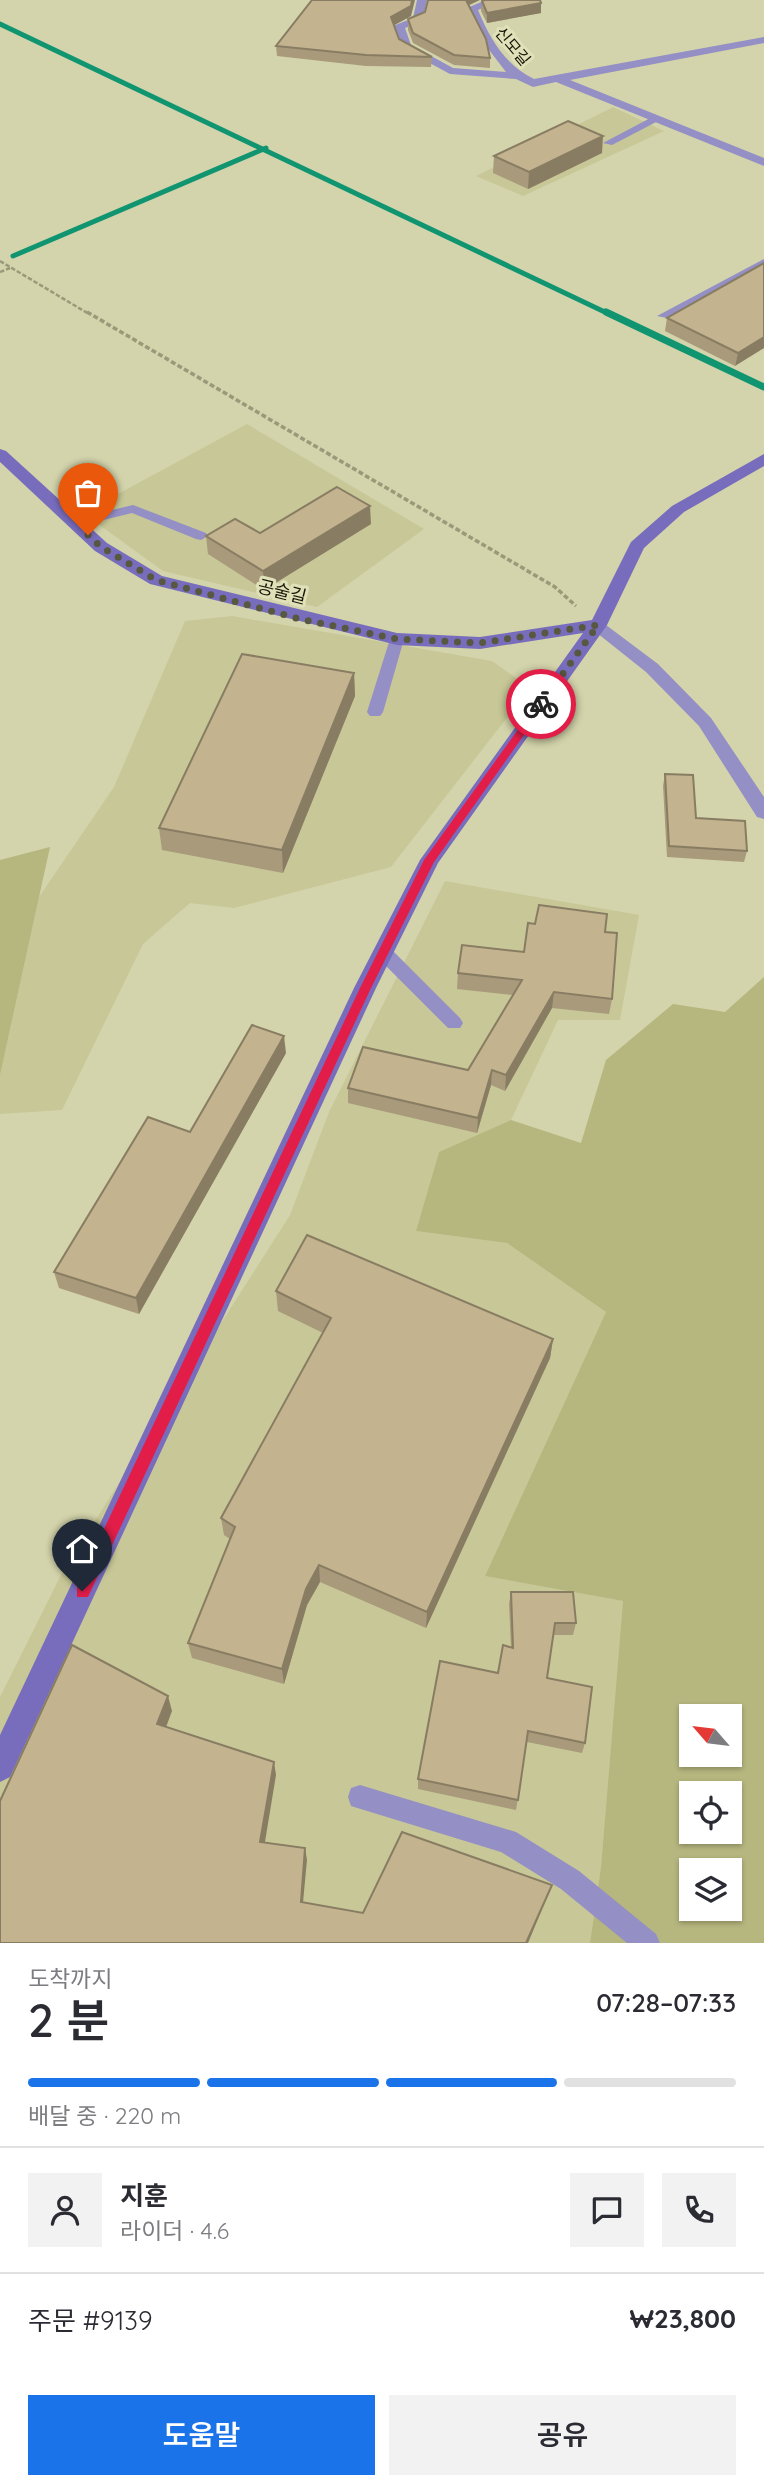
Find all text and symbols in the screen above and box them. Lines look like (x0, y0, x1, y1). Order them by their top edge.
street label: 신모길 (491, 23, 535, 69)
pin (58, 463, 118, 535)
icon: bag (69, 474, 107, 512)
street label: 공술길 (255, 574, 309, 609)
courier (506, 669, 576, 739)
icon: bike (522, 685, 560, 723)
pin (52, 1519, 112, 1591)
icon: home (63, 1530, 101, 1568)
north arrow (679, 1704, 742, 1768)
map controls (679, 1704, 742, 1921)
button: locate (679, 1781, 742, 1844)
button: layers (679, 1858, 742, 1921)
text: 도착까지 (28, 1964, 113, 1993)
text: 07:28–07:33 (596, 1986, 736, 2019)
text: 2 분 (28, 1991, 109, 2049)
text: 배달 중 · 220 m (28, 2101, 181, 2130)
button: person (28, 2173, 102, 2247)
button: chat (570, 2173, 644, 2247)
button: phone (662, 2173, 736, 2247)
text: 지훈 (120, 2179, 168, 2212)
text: 라이더 · 4.6 (120, 2216, 229, 2245)
text: ₩23,800 (629, 2302, 736, 2335)
text: 주문 #9139 (28, 2304, 152, 2337)
button: 도움말 (28, 2395, 375, 2475)
button: 공유 (389, 2395, 736, 2475)

